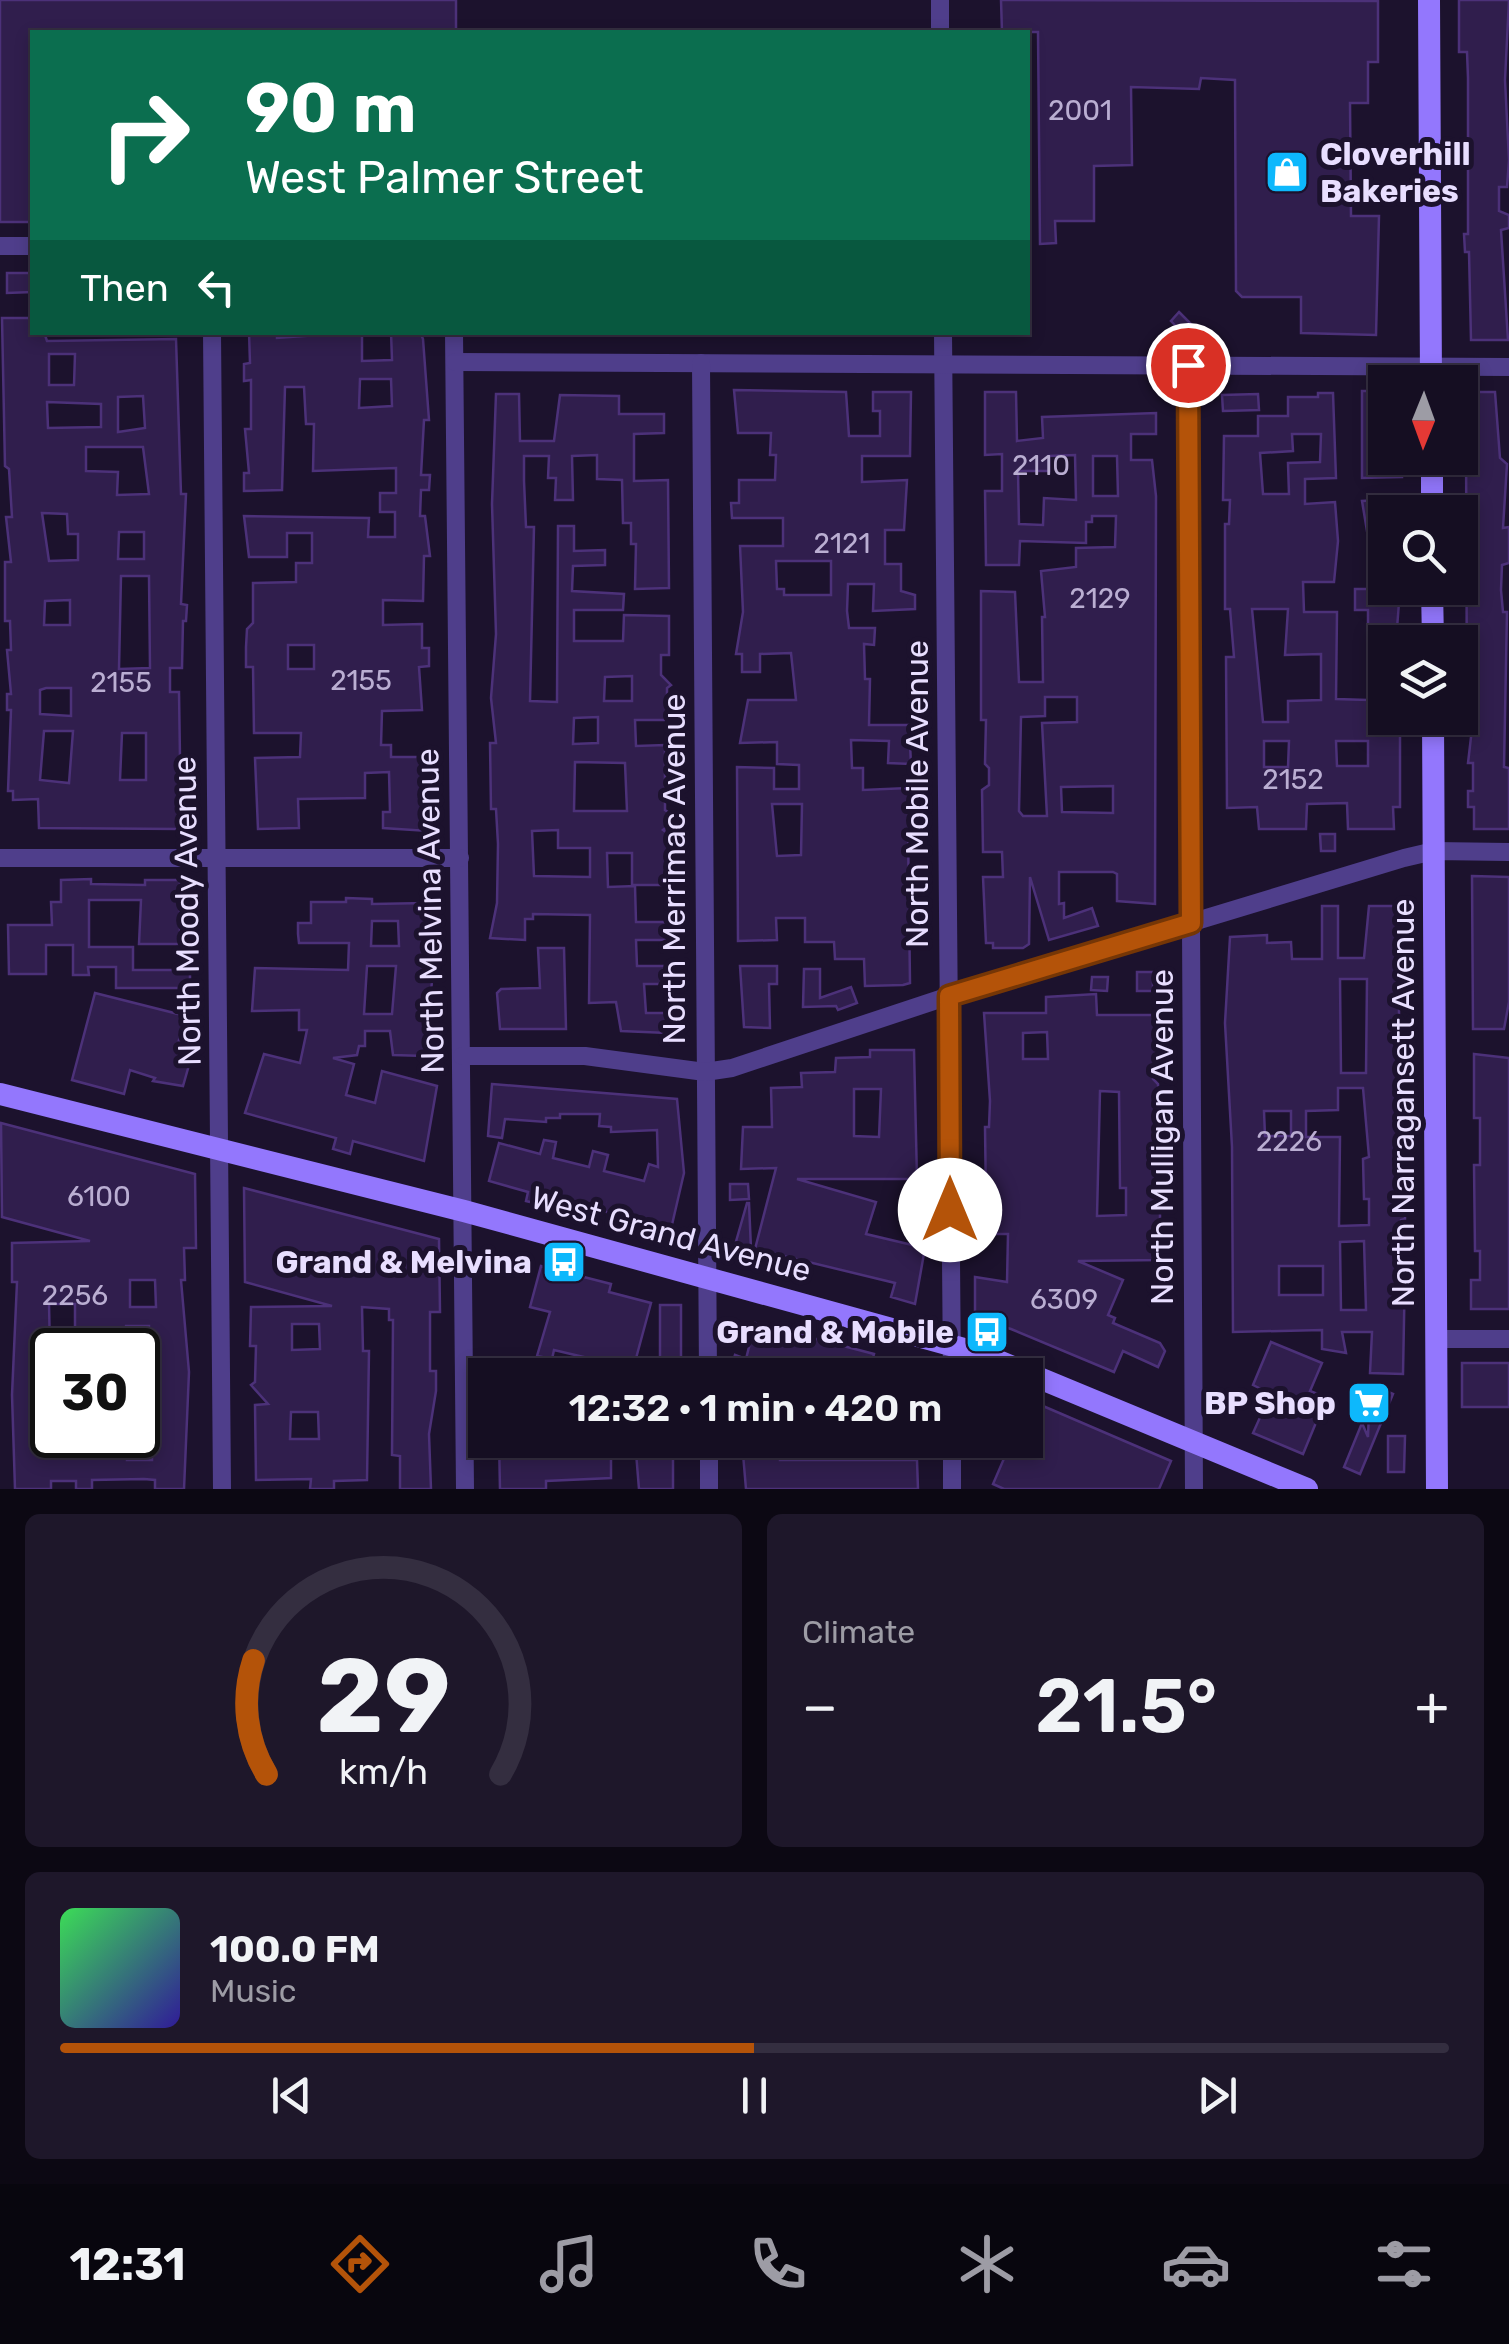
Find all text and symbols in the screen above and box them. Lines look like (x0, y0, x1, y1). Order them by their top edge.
text: 90 m (245, 67, 417, 150)
icon: right (80, 70, 210, 200)
house number: 2001 (1048, 94, 1112, 127)
place label: Cloverhill Bakeries (1320, 135, 1471, 210)
shop icon: Cloverhill Bakeries (1264, 149, 1310, 195)
text: West Palmer Street (245, 151, 643, 204)
icon: left (189, 260, 244, 315)
text: Then (80, 265, 169, 311)
pin (1146, 323, 1231, 408)
icon: arrive (1161, 338, 1216, 393)
north arrow (1368, 365, 1478, 475)
map controls (1368, 365, 1478, 735)
house number: 2110 (1012, 449, 1070, 482)
button: search (1368, 495, 1478, 605)
house number: 2121 (814, 527, 870, 560)
house number: 2129 (1069, 582, 1131, 615)
button: layers (1368, 625, 1478, 735)
street label: North Mobile Avenue (898, 640, 936, 948)
house number: 2155 (330, 664, 392, 697)
house number: 2155 (90, 666, 152, 699)
street label: North Merrimac Avenue (655, 694, 693, 1044)
street label: North Melvina Avenue (408, 748, 452, 1074)
street label: North Moody Avenue (165, 756, 209, 1066)
house number: 2152 (1262, 763, 1324, 796)
street label: North Narragansett Avenue (1384, 899, 1422, 1307)
street label: North Mulligan Avenue (1143, 969, 1181, 1305)
house number: 2226 (1256, 1125, 1322, 1158)
position arrow (898, 1158, 1002, 1262)
street label: West Grand Avenue (527, 1178, 815, 1290)
house number: 6100 (67, 1180, 131, 1213)
bus stop icon: Grand & Melvina (541, 1239, 587, 1285)
place label: Grand & Melvina (275, 1243, 532, 1281)
house number: 2256 (42, 1279, 108, 1312)
house number: 6309 (1030, 1283, 1098, 1316)
bus stop icon: Grand & Mobile (964, 1309, 1010, 1355)
place label: Grand & Mobile (716, 1313, 954, 1351)
speed limit sign: 30 (30, 1328, 160, 1458)
supermarket icon: BP Shop (1346, 1380, 1392, 1426)
place label: BP Shop (1204, 1384, 1336, 1422)
text: 12:32 · 1 min · 420 m (569, 1385, 942, 1431)
text: Climate (802, 1613, 915, 1651)
text: 29 (316, 1635, 451, 1758)
text: 21.5° (1035, 1662, 1217, 1751)
text: − (802, 1674, 838, 1739)
text: + (1415, 1674, 1449, 1739)
text: km/h (339, 1751, 428, 1793)
text: 100.0 FM (210, 1926, 380, 1972)
text: Music (210, 1972, 296, 2010)
icon: previous (264, 2068, 319, 2123)
icon: pause (727, 2068, 782, 2123)
icon: next (1190, 2068, 1245, 2123)
icon: directions (325, 2229, 395, 2299)
icon: music (534, 2229, 604, 2299)
icon: phone (743, 2229, 813, 2299)
icon: climate (952, 2229, 1022, 2299)
icon: car (1161, 2229, 1231, 2299)
icon: filters (1369, 2229, 1439, 2299)
text: 12:31 (69, 2238, 186, 2291)

